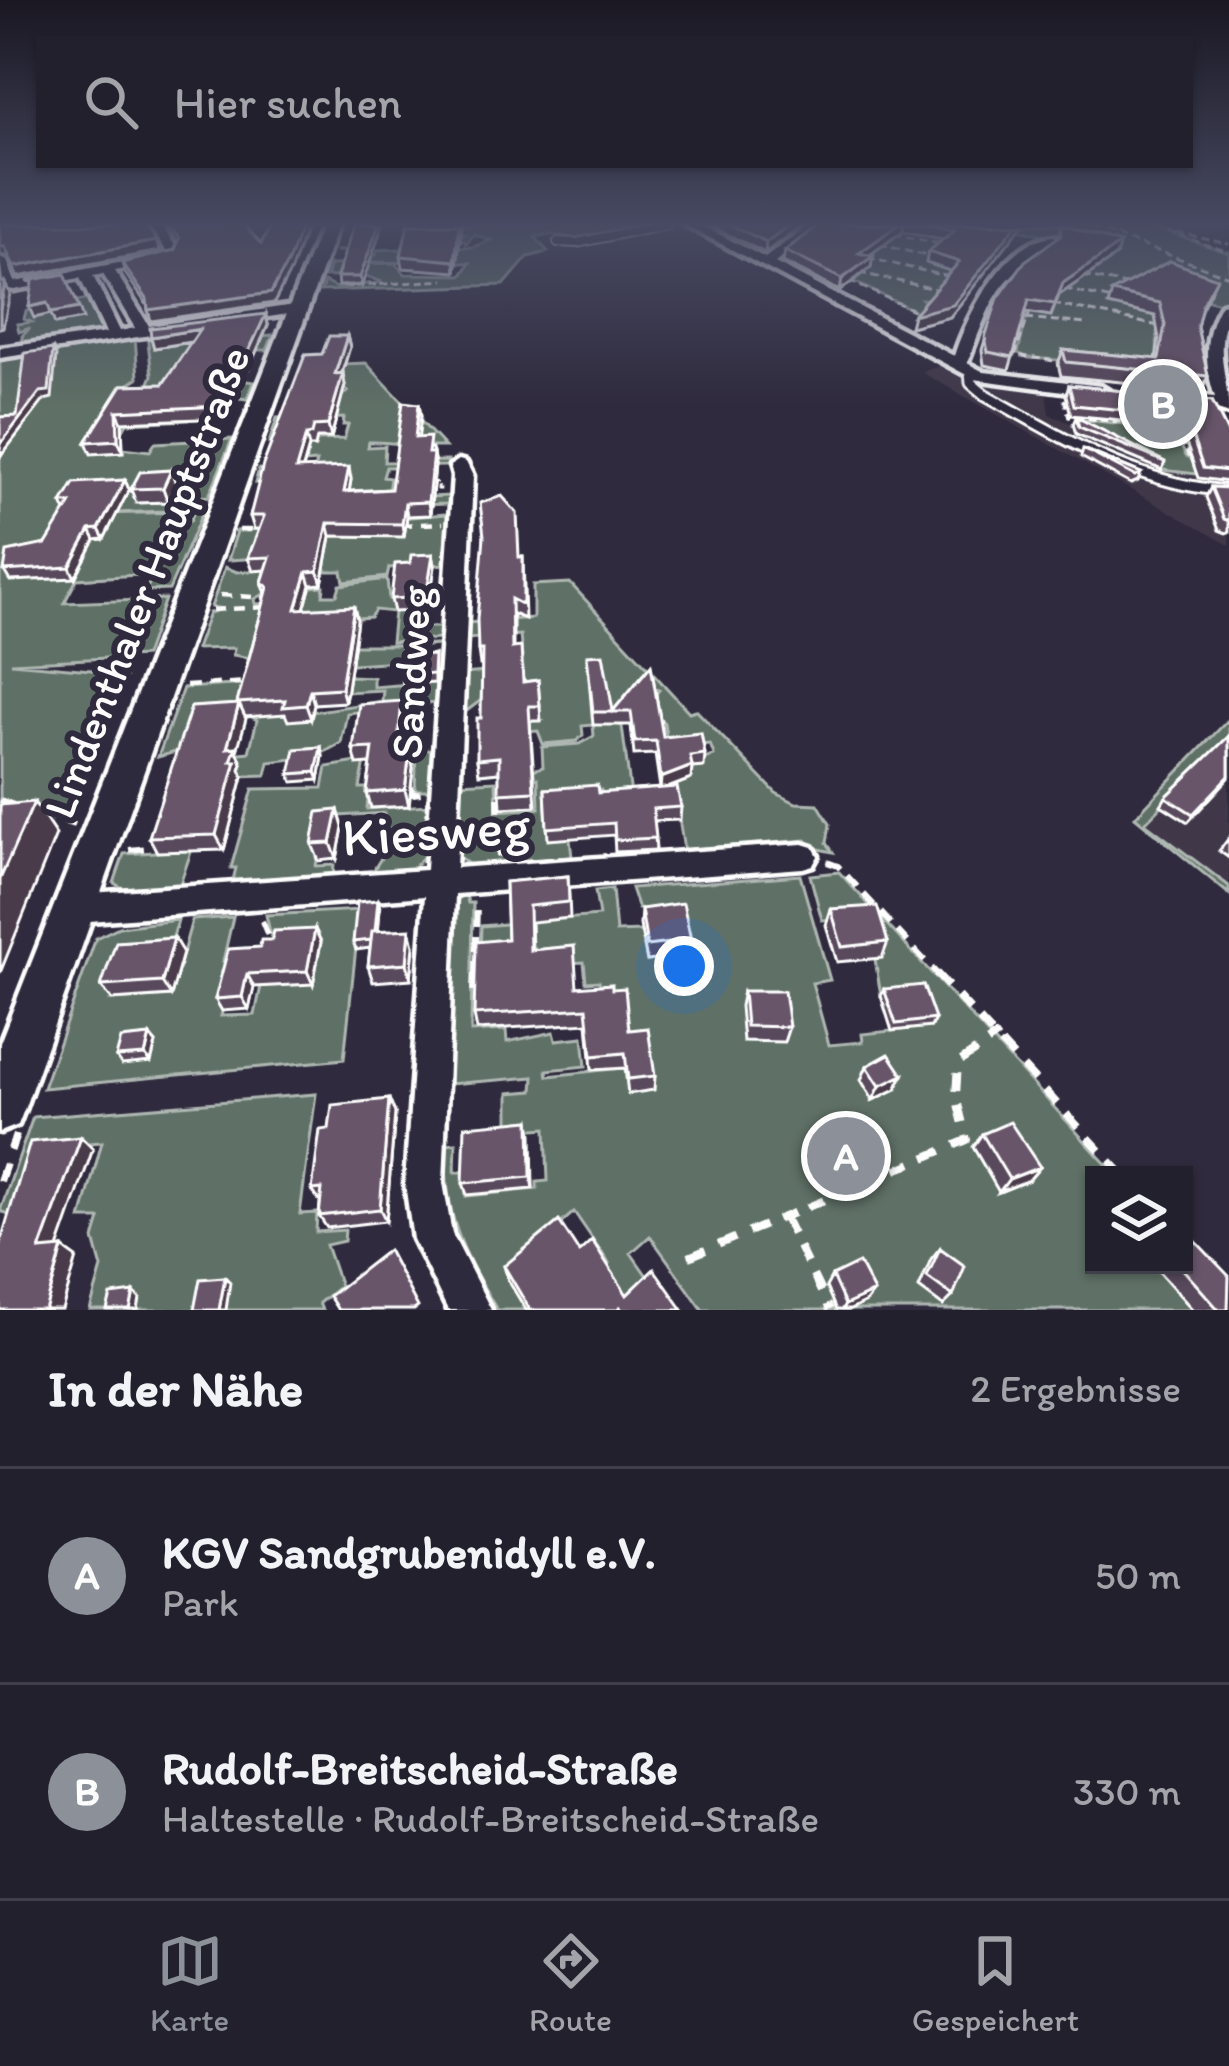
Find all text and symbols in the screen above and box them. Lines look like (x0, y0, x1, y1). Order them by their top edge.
search box (36, 36, 1193, 168)
icon: search (78, 69, 144, 135)
text: Hier suchen (174, 75, 402, 129)
street label: Lindenthaler Hauptstraße (31, 339, 261, 825)
pin: B (1124, 359, 1202, 449)
street label: Sandweg (379, 584, 441, 760)
street label: Kiesweg (340, 792, 533, 870)
your location (654, 936, 714, 996)
pin: A (807, 1111, 885, 1201)
map controls (1085, 1166, 1193, 1274)
button: layers (1085, 1166, 1193, 1274)
text: In der Nähe (48, 1358, 303, 1419)
text: 2 Ergebnisse (970, 1365, 1181, 1412)
text: KGV Sandgrubenidyll e.V. (162, 1525, 656, 1579)
text: A (75, 1552, 99, 1599)
text: 50 m (1095, 1552, 1181, 1599)
text: Park (162, 1579, 239, 1626)
text: Rudolf-Breitscheid-Straße (162, 1741, 678, 1795)
text: B (74, 1768, 100, 1815)
text: 330 m (1073, 1768, 1181, 1815)
text: Haltestelle · Rudolf-Breitscheid-Straße (162, 1795, 819, 1842)
tab: Karte (150, 1928, 229, 2039)
tab: Route (529, 1928, 612, 2039)
tab: Gespeichert (912, 1928, 1079, 2039)

